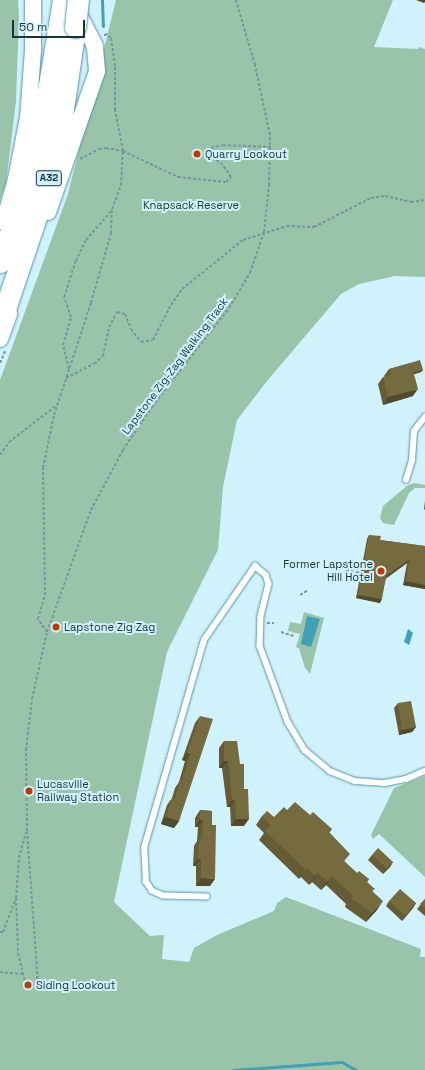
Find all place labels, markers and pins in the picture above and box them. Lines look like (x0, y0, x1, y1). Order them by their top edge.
place label: Quarry Lookout (205, 147, 287, 161)
marker: Quarry Lookout (192, 149, 202, 159)
place label: Former Lapstone Hill Hotel (283, 558, 373, 584)
marker: Former Lapstone Hill Hotel (376, 566, 386, 576)
place label: Lapstone Zig Zag (64, 620, 155, 634)
marker: Lapstone Zig Zag (51, 622, 61, 632)
place label: Lucasville Railway Station (37, 778, 119, 804)
marker: Lucasville Railway Station (24, 786, 34, 796)
place label: Siding Lookout (36, 978, 116, 992)
marker: Siding Lookout (23, 980, 33, 990)

